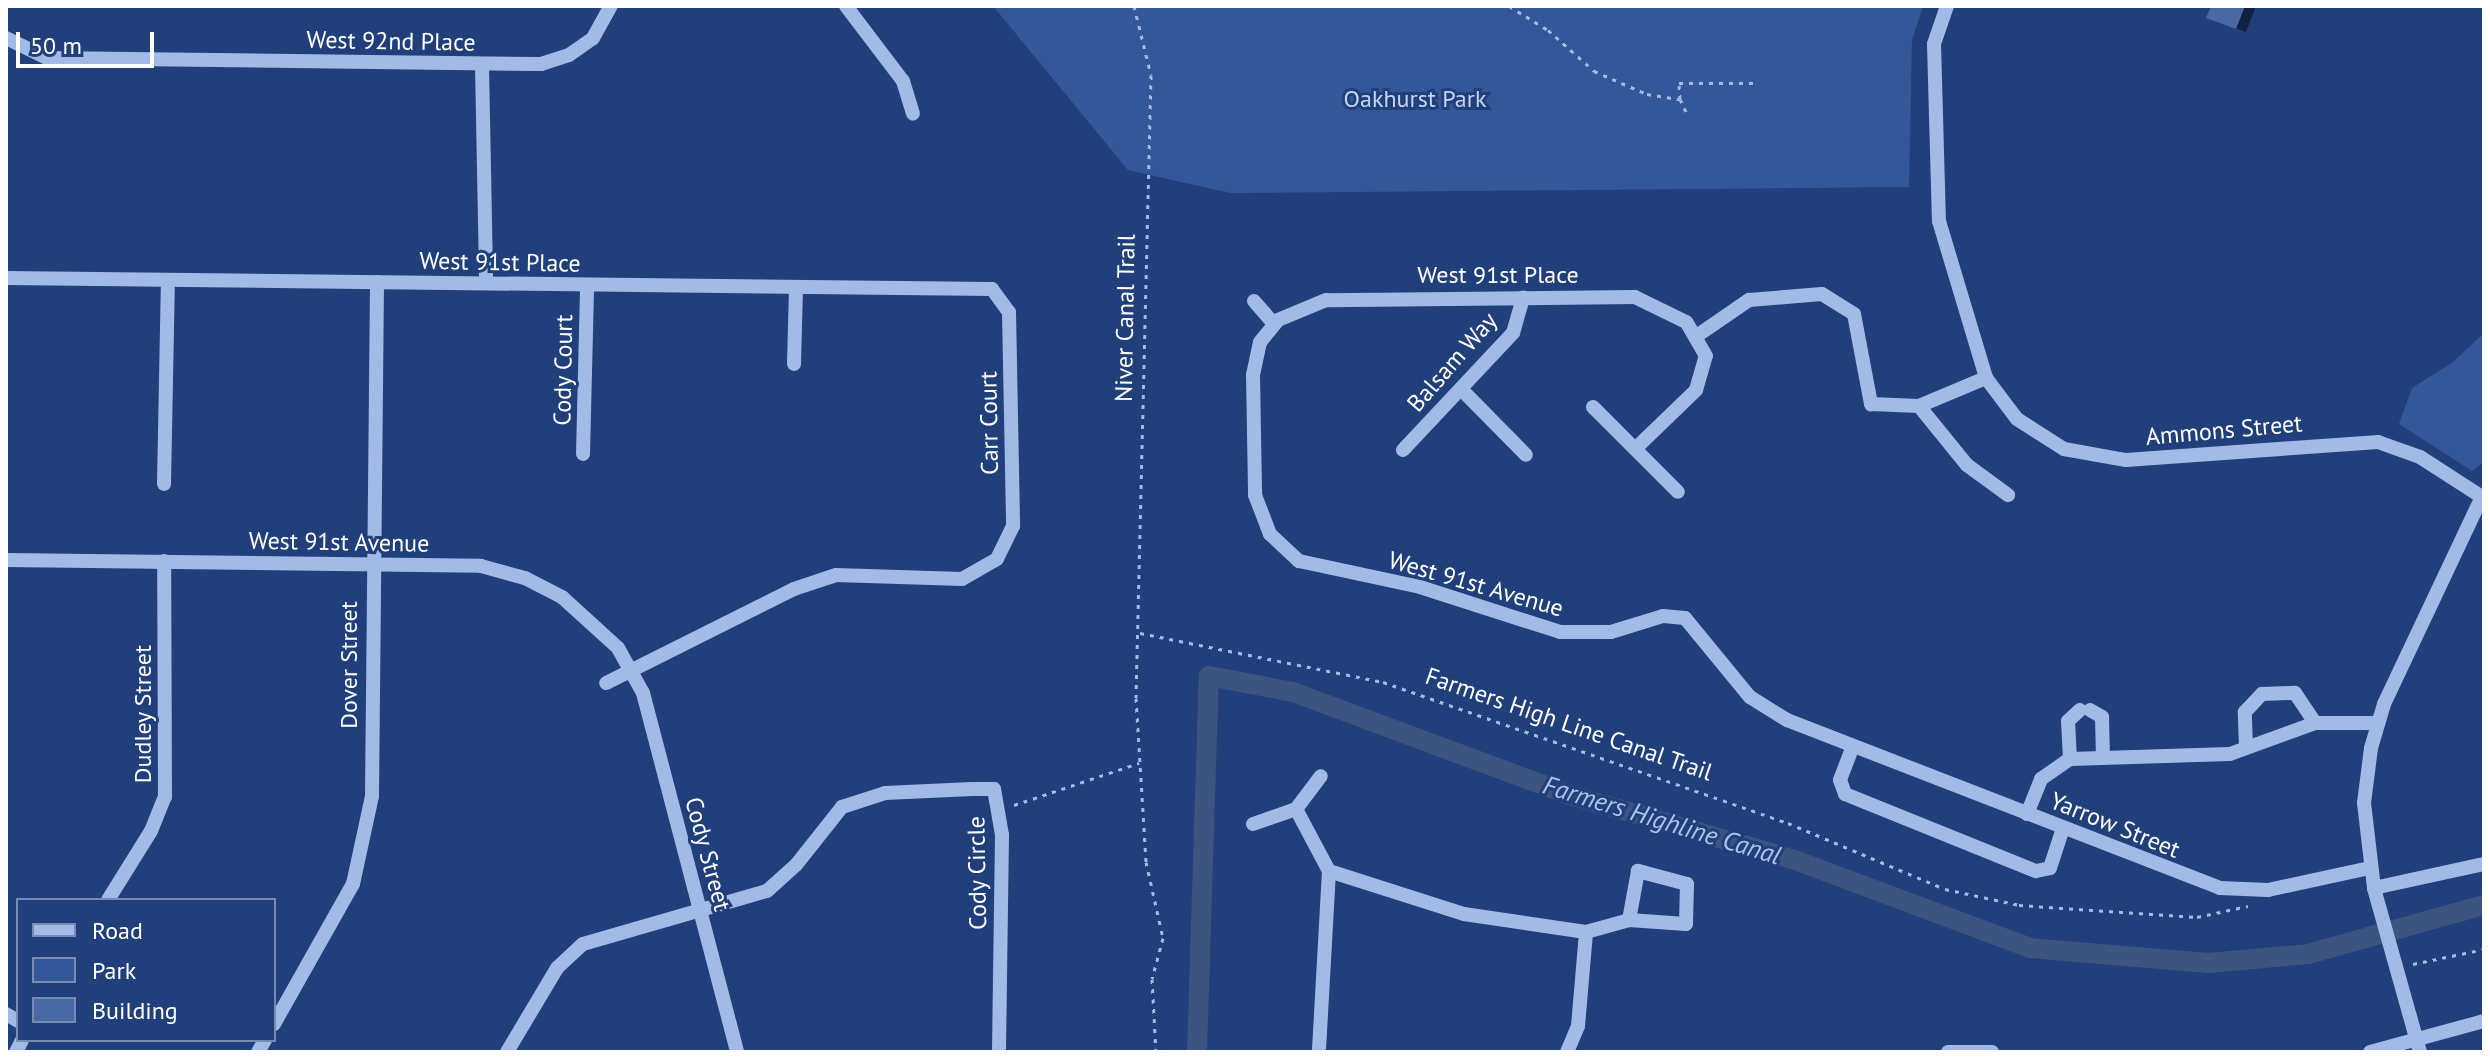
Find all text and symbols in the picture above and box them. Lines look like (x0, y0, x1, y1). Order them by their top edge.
scale bar (20, 16, 158, 66)
street label: West 92nd Place (306, 25, 476, 57)
text: 50 m (30, 30, 82, 61)
park label: Oakhurst Park (1344, 85, 1486, 113)
street label: Niver Canal Trail (1109, 233, 1141, 403)
street label: West 91st Place (419, 246, 581, 278)
street label: West 91st Place (1417, 261, 1579, 289)
street label: Balsam Way (1401, 306, 1503, 418)
street label: Cody Court (548, 314, 578, 426)
street label: Carr Court (974, 371, 1004, 475)
street label: Ammons Street (2145, 409, 2303, 451)
street label: West 91st Avenue (248, 526, 430, 558)
street label: West 91st Avenue (1385, 545, 1567, 623)
street label: Dover Street (335, 601, 363, 729)
street label: Dudley Street (129, 644, 157, 784)
street label: Farmers High Line Canal Trail (1421, 661, 1717, 787)
water label: Farmers Highline Canal (1539, 769, 1785, 871)
street label: Yarrow Street (2046, 786, 2184, 864)
street label: Cody Street (679, 794, 737, 914)
street label: Cody Circle (962, 815, 992, 931)
legend (16, 898, 276, 1042)
text: Road (92, 915, 143, 946)
text: Park (92, 955, 136, 986)
text: Building (92, 995, 178, 1026)

